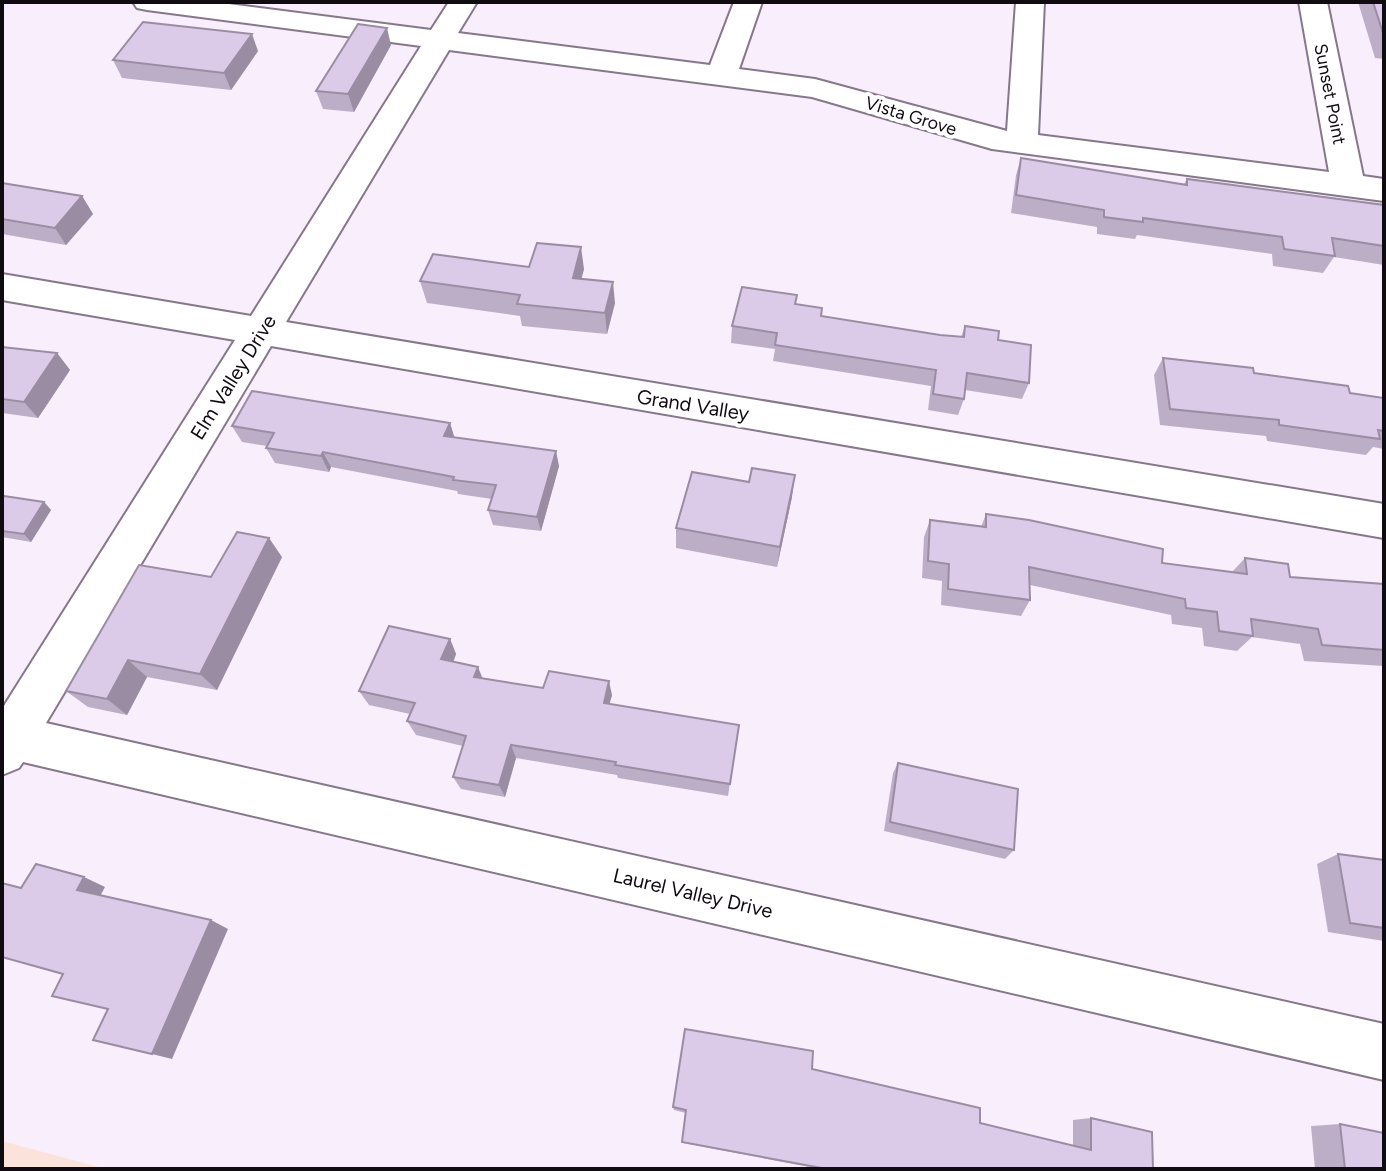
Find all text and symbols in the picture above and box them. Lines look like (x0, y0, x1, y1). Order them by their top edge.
street label: Sunset Point (1309, 42, 1351, 147)
street label: Vista Grove (863, 92, 959, 140)
street label: Elm Valley Drive (185, 310, 281, 444)
street label: Grand Valley (635, 384, 751, 426)
street label: Laurel Valley Drive (611, 863, 775, 923)

